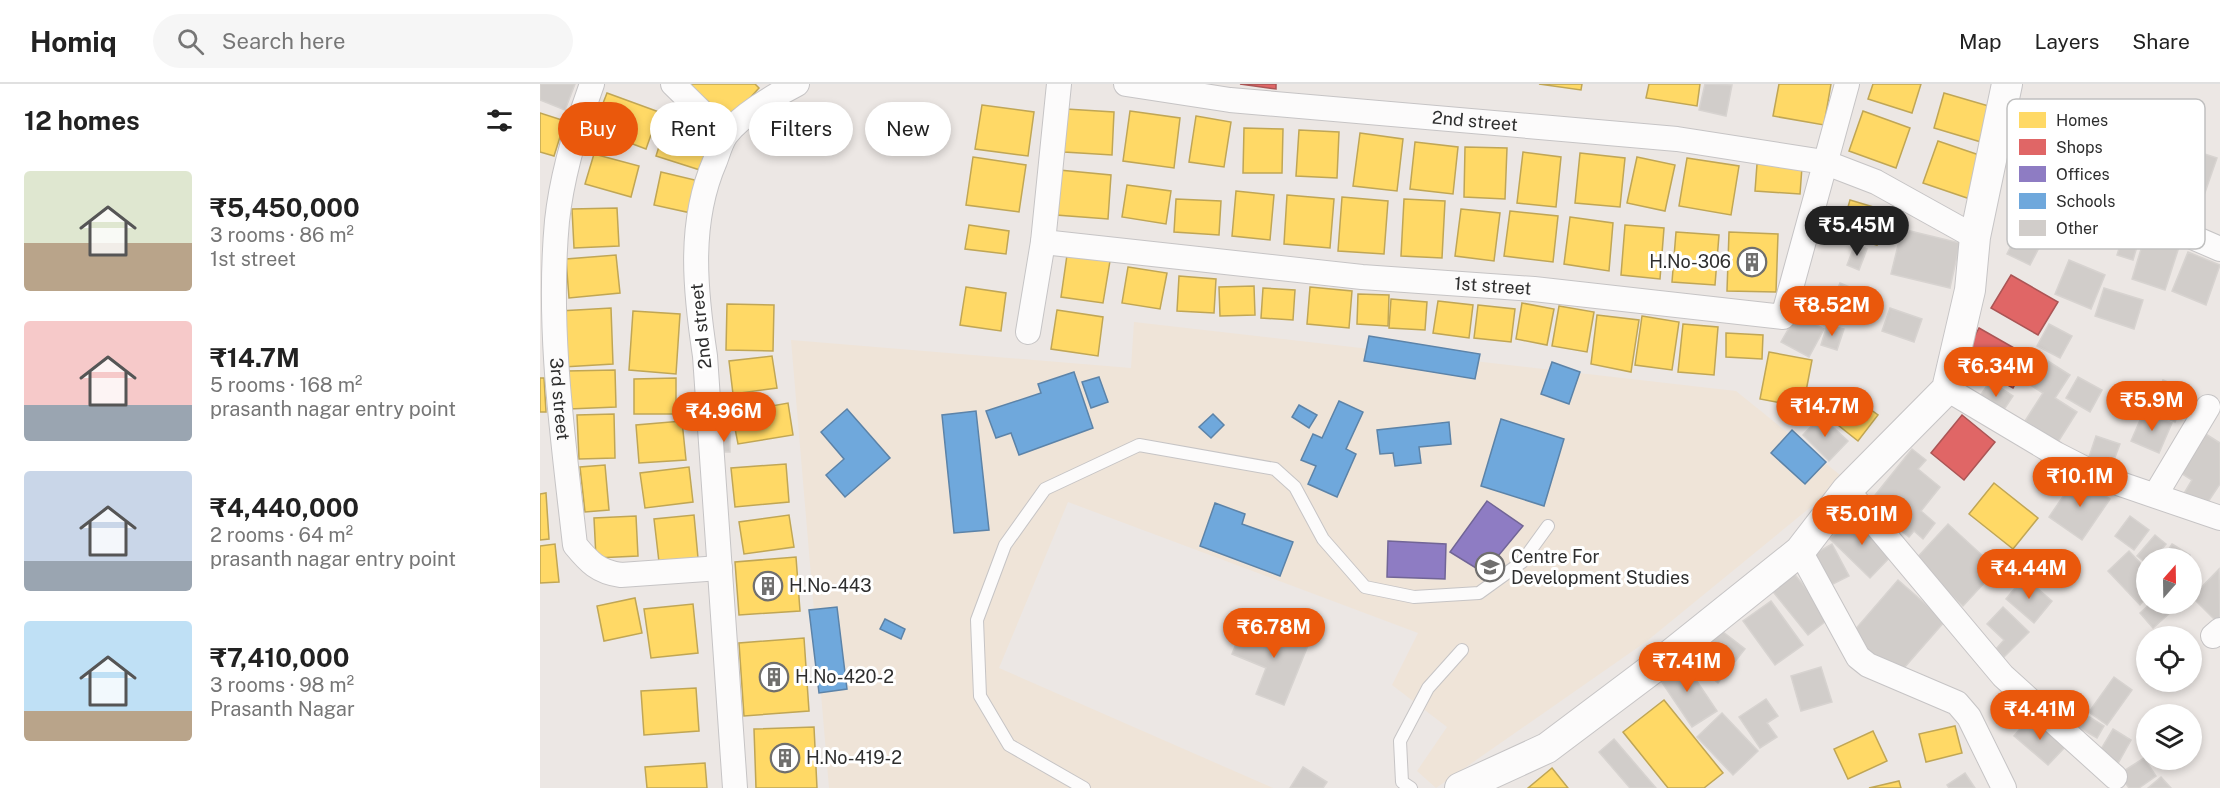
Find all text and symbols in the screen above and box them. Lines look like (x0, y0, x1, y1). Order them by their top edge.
search box (153, 14, 573, 68)
text: Homiq (30, 25, 117, 58)
icon: search (174, 25, 207, 58)
text: Search here (222, 28, 345, 54)
text: Map (1959, 29, 2002, 54)
text: Layers (2035, 29, 2099, 54)
text: Share (2132, 29, 2190, 54)
legend (2007, 99, 2205, 249)
chip: Buy (558, 102, 638, 156)
chip: Rent (650, 102, 737, 156)
chip: Filters (749, 102, 853, 156)
chip: New (865, 102, 951, 156)
icon: filters (483, 104, 516, 137)
text: 12 homes (24, 105, 140, 136)
street label: 2nd street (1431, 107, 1519, 135)
text: Homes (2056, 111, 2108, 130)
text: Shops (2056, 138, 2103, 157)
text: Offices (2056, 165, 2110, 184)
text: ₹5,450,000 (210, 192, 360, 223)
text: Schools (2056, 192, 2115, 211)
icon: home (72, 195, 144, 267)
pin: ₹5.45M (1808, 206, 1906, 257)
text: ₹5.45M (1819, 213, 1895, 237)
text: Other (2056, 219, 2098, 238)
text: 3 rooms · 86 m² (210, 223, 354, 247)
building icon: H.No-306 (1736, 246, 1768, 278)
text: 1st street (210, 247, 296, 271)
place label: H.No-306 (1649, 251, 1731, 272)
street label: 1st street (1453, 272, 1532, 299)
street label: 2nd street (686, 282, 715, 370)
pin: ₹8.52M (1783, 286, 1881, 337)
text: ₹8.52M (1794, 293, 1870, 317)
text: ₹14.7M (210, 342, 300, 373)
icon: home (72, 345, 144, 417)
pin: ₹6.34M (1947, 347, 2045, 398)
text: ₹6.34M (1958, 354, 2034, 378)
street label: 3rd street (546, 357, 574, 441)
text: 5 rooms · 168 m² (210, 373, 362, 397)
pin: ₹5.9M (2110, 381, 2194, 432)
pin: ₹14.7M (1776, 387, 1874, 438)
text: ₹5.9M (2120, 388, 2184, 412)
pin: ₹4.96M (675, 392, 773, 443)
text: ₹14.7M (1790, 394, 1860, 418)
text: prasanth nagar entry point (210, 397, 456, 421)
text: ₹4.96M (686, 399, 762, 423)
pin: ₹10.1M (2031, 457, 2129, 508)
text: ₹10.1M (2047, 464, 2113, 488)
text: ₹4,440,000 (210, 492, 359, 523)
icon: home (72, 495, 144, 567)
pin: ₹5.01M (1813, 495, 1911, 546)
text: ₹5.01M (1826, 502, 1898, 526)
text: 2 rooms · 64 m² (210, 523, 353, 547)
place label: Centre For Development Studies (1511, 546, 1689, 588)
text: prasanth nagar entry point (210, 547, 456, 571)
north arrow (2136, 548, 2202, 614)
map controls (2136, 548, 2202, 770)
pin: ₹4.44M (1980, 549, 2078, 600)
school or university icon: Centre For Development Studies (1474, 551, 1506, 583)
text: ₹4.44M (1991, 556, 2067, 580)
building icon: H.No-443 (752, 570, 784, 602)
place label: H.No-443 (789, 575, 871, 596)
pin: ₹6.78M (1225, 608, 1323, 659)
text: ₹6.78M (1237, 615, 1311, 639)
button: locate (2136, 626, 2202, 692)
text: ₹7,410,000 (210, 642, 349, 673)
pin: ₹7.41M (1638, 642, 1736, 693)
icon: home (72, 645, 144, 717)
text: ₹7.41M (1653, 649, 1721, 673)
building icon: H.No-420-2 (758, 661, 790, 693)
place label: H.No-420-2 (795, 666, 894, 687)
text: 3 rooms · 98 m² (210, 673, 354, 697)
pin: ₹4.41M (1991, 690, 2089, 741)
text: Prasanth Nagar (210, 697, 355, 721)
text: ₹4.41M (2004, 697, 2076, 721)
button: layers (2136, 704, 2202, 770)
building icon: H.No-419-2 (769, 742, 801, 774)
place label: H.No-419-2 (806, 747, 902, 768)

